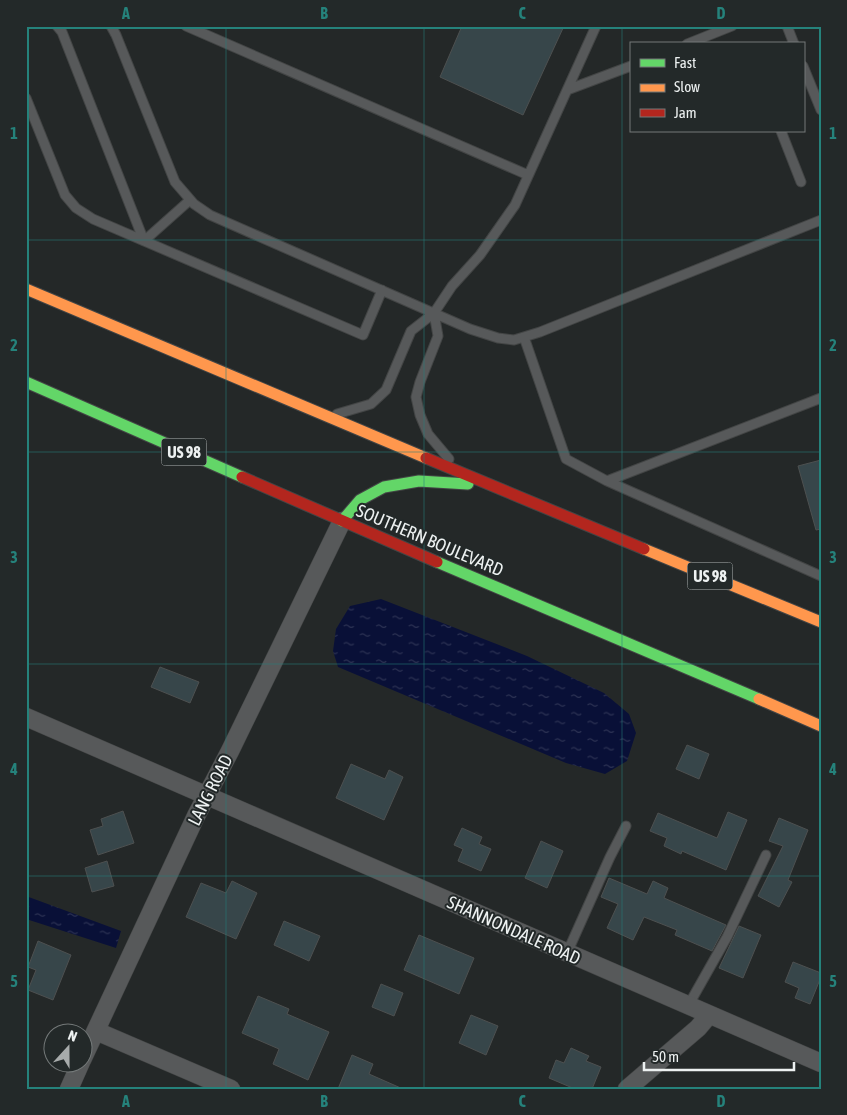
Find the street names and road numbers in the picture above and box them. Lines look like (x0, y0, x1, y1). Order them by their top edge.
road number: US 98 (162, 438, 206, 466)
street label: SOUTHERN BOULEVARD (353, 500, 507, 580)
road number: US 98 (688, 562, 732, 590)
street label: LANG ROAD (183, 751, 237, 829)
street label: SHANNONDALE ROAD (444, 891, 584, 969)

